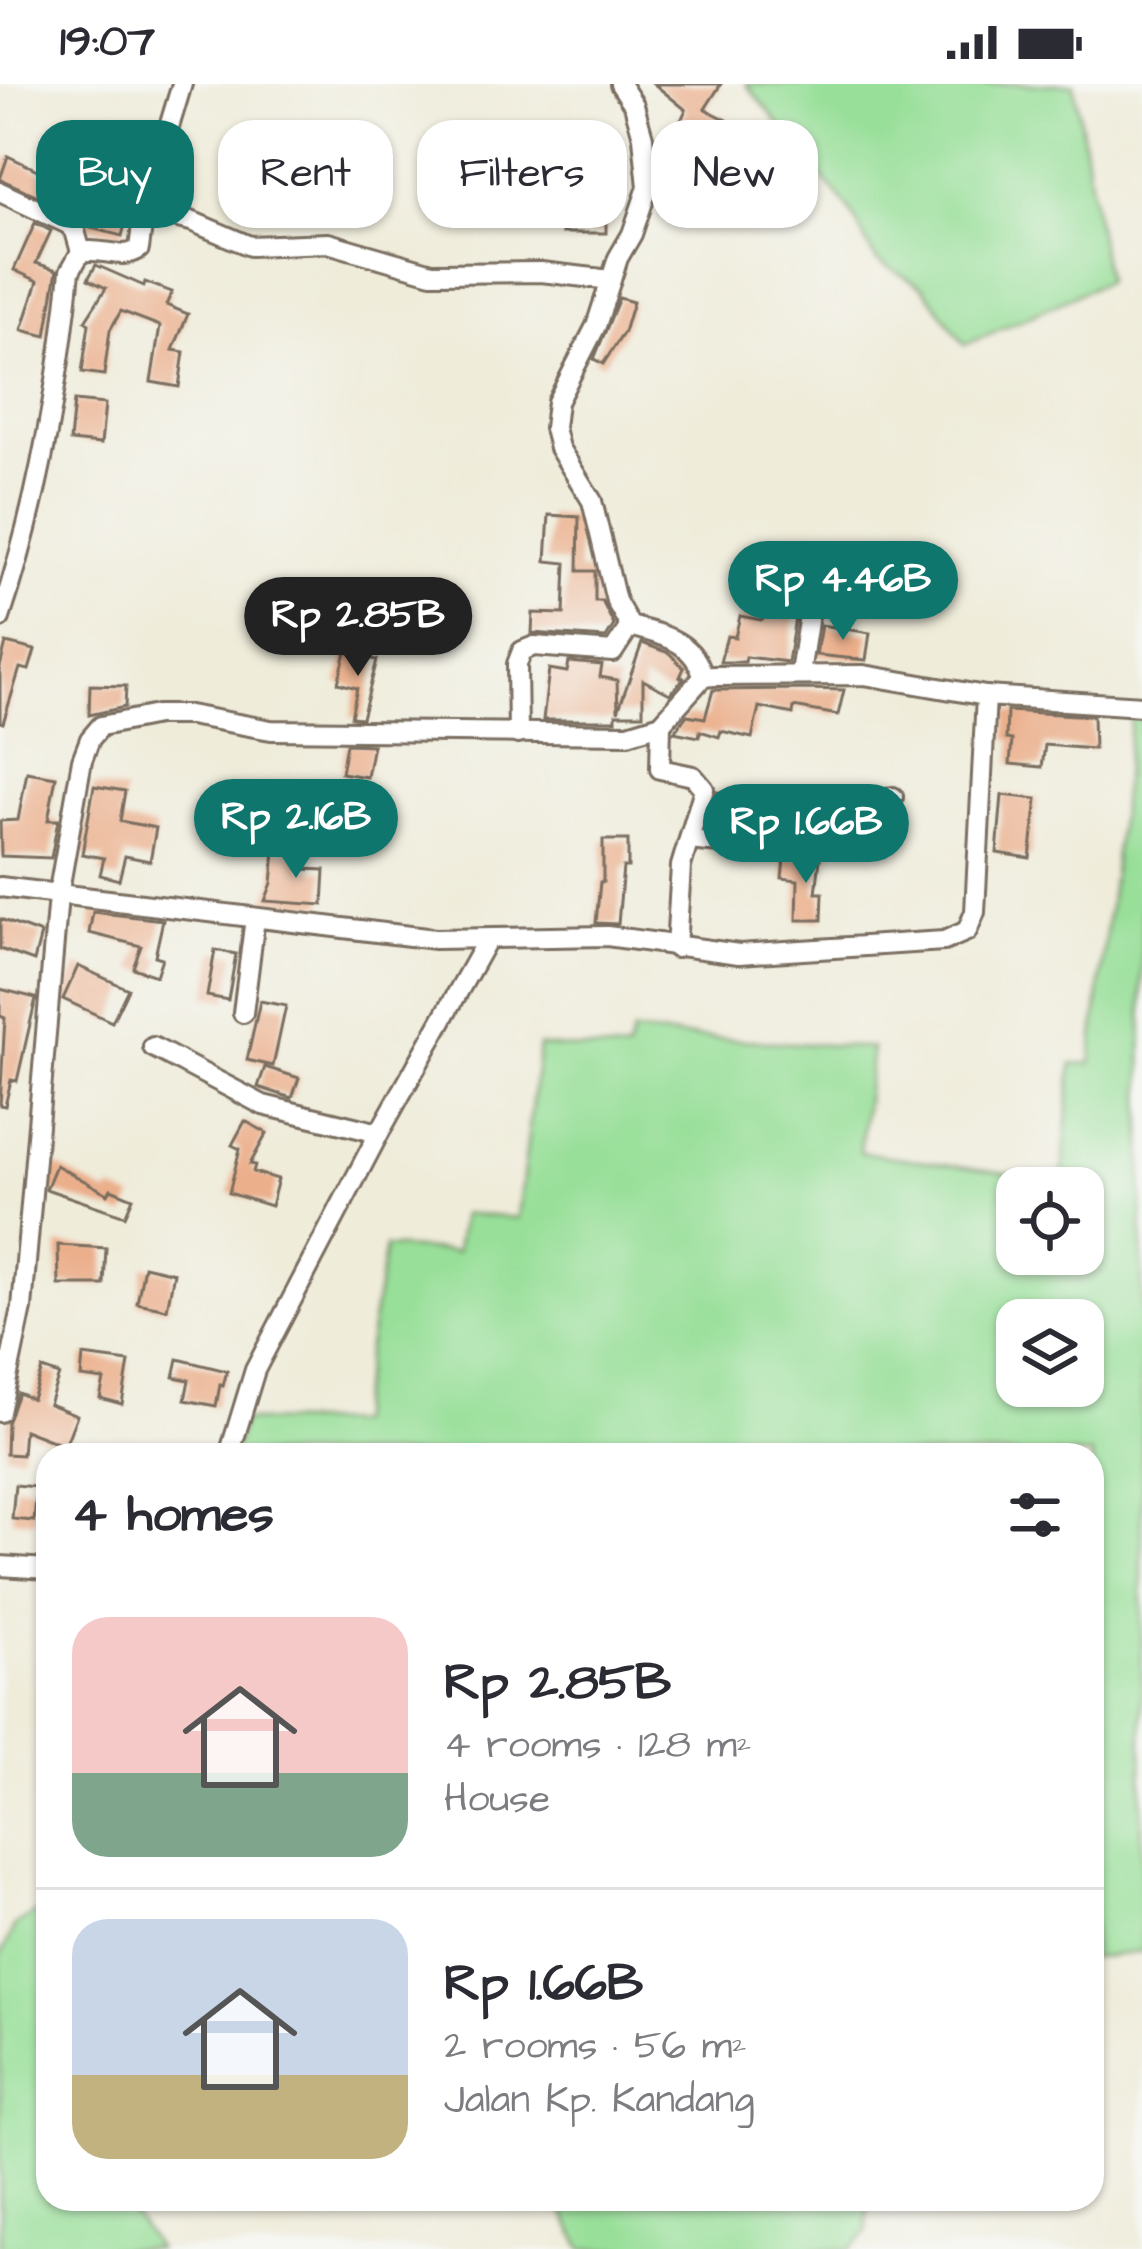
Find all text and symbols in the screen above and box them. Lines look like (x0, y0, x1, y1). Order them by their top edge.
text: 19:07 (60, 11, 155, 73)
chip: Buy (36, 120, 194, 228)
chip: Rent (218, 120, 393, 228)
chip: Filters (417, 120, 627, 228)
chip: New (651, 120, 818, 228)
pin: Rp 4.46B (719, 541, 967, 643)
text: Rp 4.46B (755, 553, 931, 607)
pin: Rp 2.85B (234, 577, 482, 679)
text: Rp 2.85B (271, 589, 445, 643)
pin: Rp 2.16B (172, 779, 420, 881)
pin: Rp 1.66B (682, 784, 930, 886)
text: Rp 2.16B (221, 791, 371, 845)
text: Rp 1.66B (730, 796, 882, 850)
map controls (996, 1167, 1104, 1407)
button: locate (996, 1167, 1104, 1275)
button: layers (996, 1299, 1104, 1407)
text: 4 homes (72, 1480, 274, 1551)
icon: filters (1002, 1482, 1068, 1548)
text: Rp 2.85B (444, 1648, 671, 1719)
icon: home (168, 1665, 312, 1809)
text: 4 rooms · 128 m² (444, 1719, 751, 1773)
text: House (444, 1773, 550, 1827)
text: Rp 1.66B (444, 1949, 643, 2020)
icon: home (168, 1967, 312, 2111)
text: 2 rooms · 56 m² (444, 2020, 747, 2074)
text: Jalan Kp. Kandang (444, 2074, 754, 2128)

